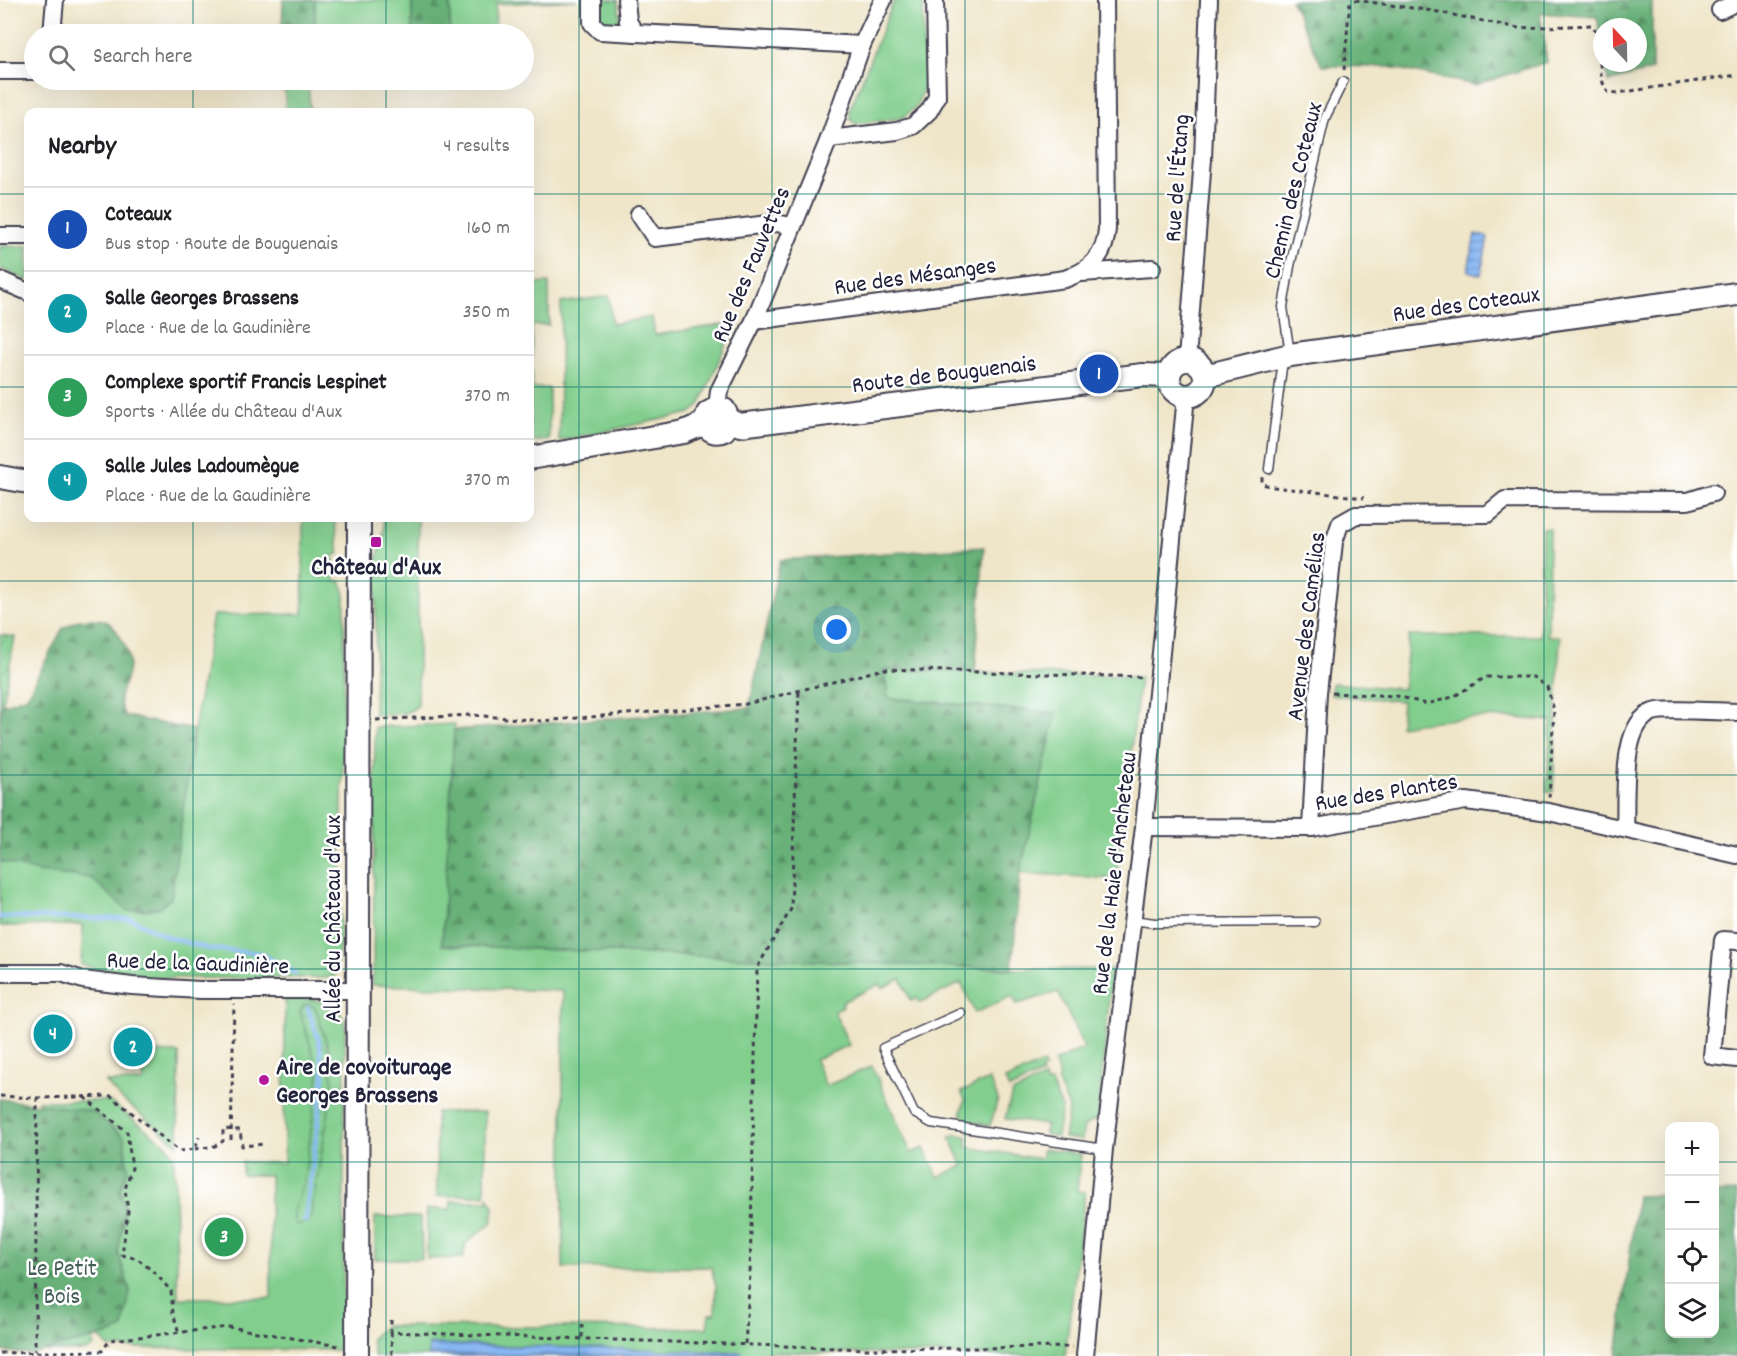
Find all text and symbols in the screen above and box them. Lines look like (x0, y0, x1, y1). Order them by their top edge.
north arrow (1593, 18, 1647, 72)
search box (24, 24, 534, 90)
icon: search (45, 41, 78, 74)
text: Search here (93, 42, 192, 73)
street label: Chemin des Coteaux (1257, 99, 1333, 283)
street label: Rue de l'Étang (1158, 113, 1200, 243)
text: Nearby (48, 129, 116, 166)
text: 4 results (443, 133, 510, 161)
street label: Rue des Fauvettes (705, 182, 801, 349)
text: Coteaux (105, 200, 171, 231)
text: 1 (65, 215, 70, 243)
text: 160 m (467, 215, 510, 243)
text: Bus stop · Route de Bouguenais (105, 231, 338, 259)
street label: Rue des Mésanges (832, 250, 999, 306)
street label: Rue des Coteaux (1391, 279, 1542, 333)
text: Salle Georges Brassens (105, 284, 299, 315)
text: 2 (63, 299, 72, 327)
text: 350 m (463, 299, 510, 327)
text: Place · Rue de la Gaudinière (105, 315, 311, 343)
street label: Route de Bouguenais (850, 348, 1039, 404)
pin: 1 (1080, 352, 1118, 397)
text: Complexe sportif Francis Lespinet (105, 368, 387, 399)
text: 3 (63, 383, 72, 411)
text: 370 m (464, 383, 510, 411)
text: Sports · Allée du Château d'Aux (105, 399, 342, 427)
text: Salle Jules Ladoumègue (105, 452, 299, 483)
text: 4 (63, 467, 72, 495)
text: 370 m (464, 467, 510, 495)
text: Place · Rue de la Gaudinière (105, 483, 311, 511)
street label: Avenue des Camélias (1280, 530, 1336, 723)
marker: Château d'Aux (369, 535, 383, 549)
place label: Château d'Aux (311, 552, 441, 586)
your location (822, 615, 851, 644)
street label: Rue de la Haie d'Ancheteau (1084, 750, 1148, 997)
street label: Rue des Plantes (1313, 766, 1460, 822)
street label: Allée du Château d'Aux (318, 815, 352, 1023)
street label: Rue de la Gaudinière (106, 945, 290, 985)
pin: 4 (34, 1012, 72, 1056)
pin: 2 (114, 1024, 152, 1070)
place label: Aire de covoiturage Georges Brassens (276, 1052, 452, 1114)
marker: Aire de covoiturage Georges Brassens (257, 1073, 271, 1087)
map controls (1665, 1122, 1719, 1338)
button: + (1665, 1122, 1719, 1176)
button: − (1665, 1176, 1719, 1230)
pin: 3 (204, 1214, 244, 1260)
button: locate (1665, 1230, 1719, 1284)
park label: Le Petit Bois (27, 1253, 97, 1315)
button: layers (1665, 1284, 1719, 1338)

